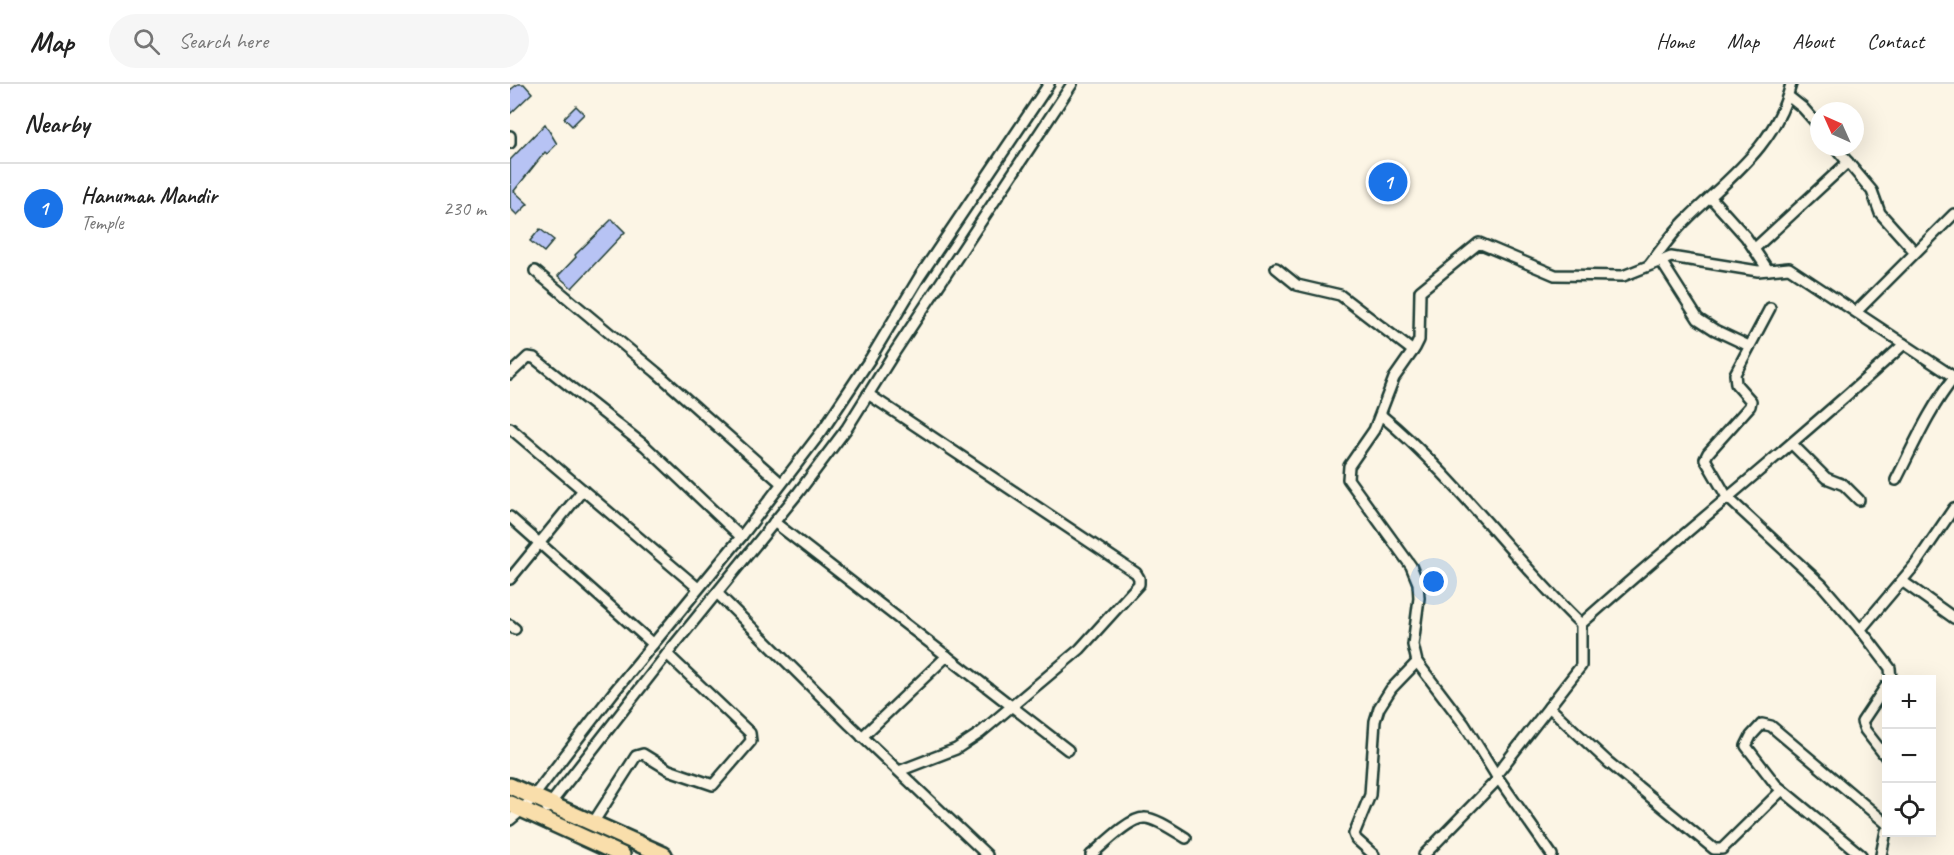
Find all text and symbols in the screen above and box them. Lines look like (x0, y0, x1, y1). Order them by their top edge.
search box (109, 14, 529, 68)
text: Map (30, 24, 73, 59)
icon: search (130, 25, 163, 58)
text: Search here (178, 27, 268, 55)
text: Home (1656, 28, 1694, 54)
text: Map (1727, 28, 1759, 54)
text: About (1792, 28, 1834, 54)
text: Contact (1867, 28, 1924, 54)
north arrow (1810, 102, 1864, 156)
text: Nearby (24, 107, 89, 140)
pin: 1 (1368, 160, 1408, 204)
text: Hanuman Mandir (81, 182, 217, 210)
text: 1 (39, 196, 48, 221)
text: 230 m (443, 196, 486, 221)
text: Temple (81, 210, 124, 235)
your location (1419, 567, 1448, 596)
map controls (1882, 675, 1936, 837)
button: + (1882, 675, 1936, 729)
button: − (1882, 729, 1936, 783)
button: locate (1882, 783, 1936, 837)

